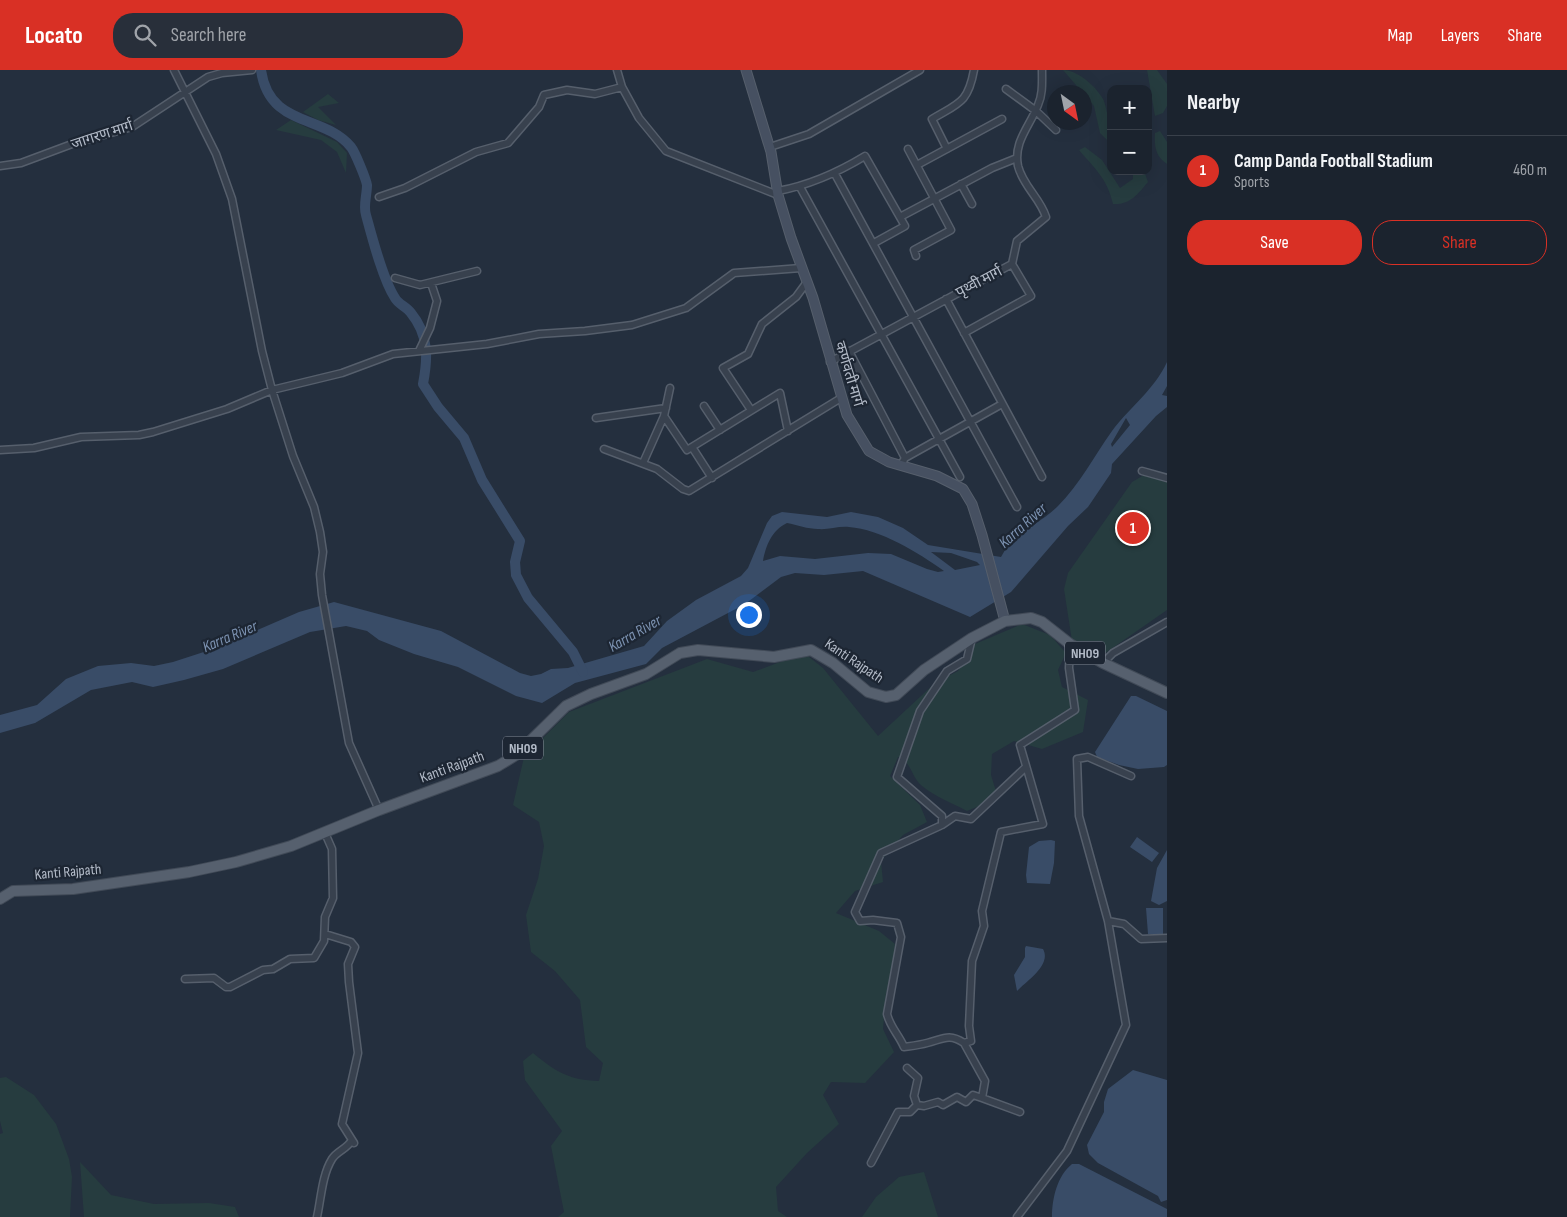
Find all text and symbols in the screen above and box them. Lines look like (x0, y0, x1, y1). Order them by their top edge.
search box (113, 13, 463, 58)
text: Locato (25, 21, 83, 50)
icon: search (131, 21, 159, 49)
text: Search here (171, 24, 246, 47)
text: Map (1388, 25, 1413, 46)
text: Layers (1441, 25, 1480, 46)
text: Share (1508, 25, 1542, 46)
north arrow (1047, 85, 1092, 130)
map controls (1107, 85, 1152, 175)
button: + (1107, 85, 1152, 130)
text: Nearby (1187, 90, 1240, 115)
street label: जागरण मार्ग (69, 116, 136, 154)
button: − (1107, 130, 1152, 175)
text: Camp Danda Football Stadium (1234, 150, 1433, 173)
text: 1 (1200, 161, 1206, 180)
text: 460 m (1513, 161, 1547, 180)
text: Sports (1234, 173, 1269, 192)
button: Save (1187, 220, 1362, 265)
button: Share (1372, 220, 1547, 265)
street label: पृथ्वी मार्ग (952, 261, 1007, 302)
street label: कर्णवती मार्ग (830, 339, 868, 410)
water label: Karra River (995, 499, 1051, 552)
pin: 1 (1117, 509, 1149, 547)
your location (736, 602, 762, 628)
water label: Karra River (605, 611, 665, 657)
water label: Karra River (200, 617, 261, 657)
street label: Kanti Rajpath (821, 634, 887, 688)
road number: NH09 (1065, 642, 1105, 664)
road number: NH09 (503, 736, 543, 760)
street label: Kanti Rajpath (417, 747, 487, 787)
street label: Kanti Rajpath (34, 860, 102, 884)

